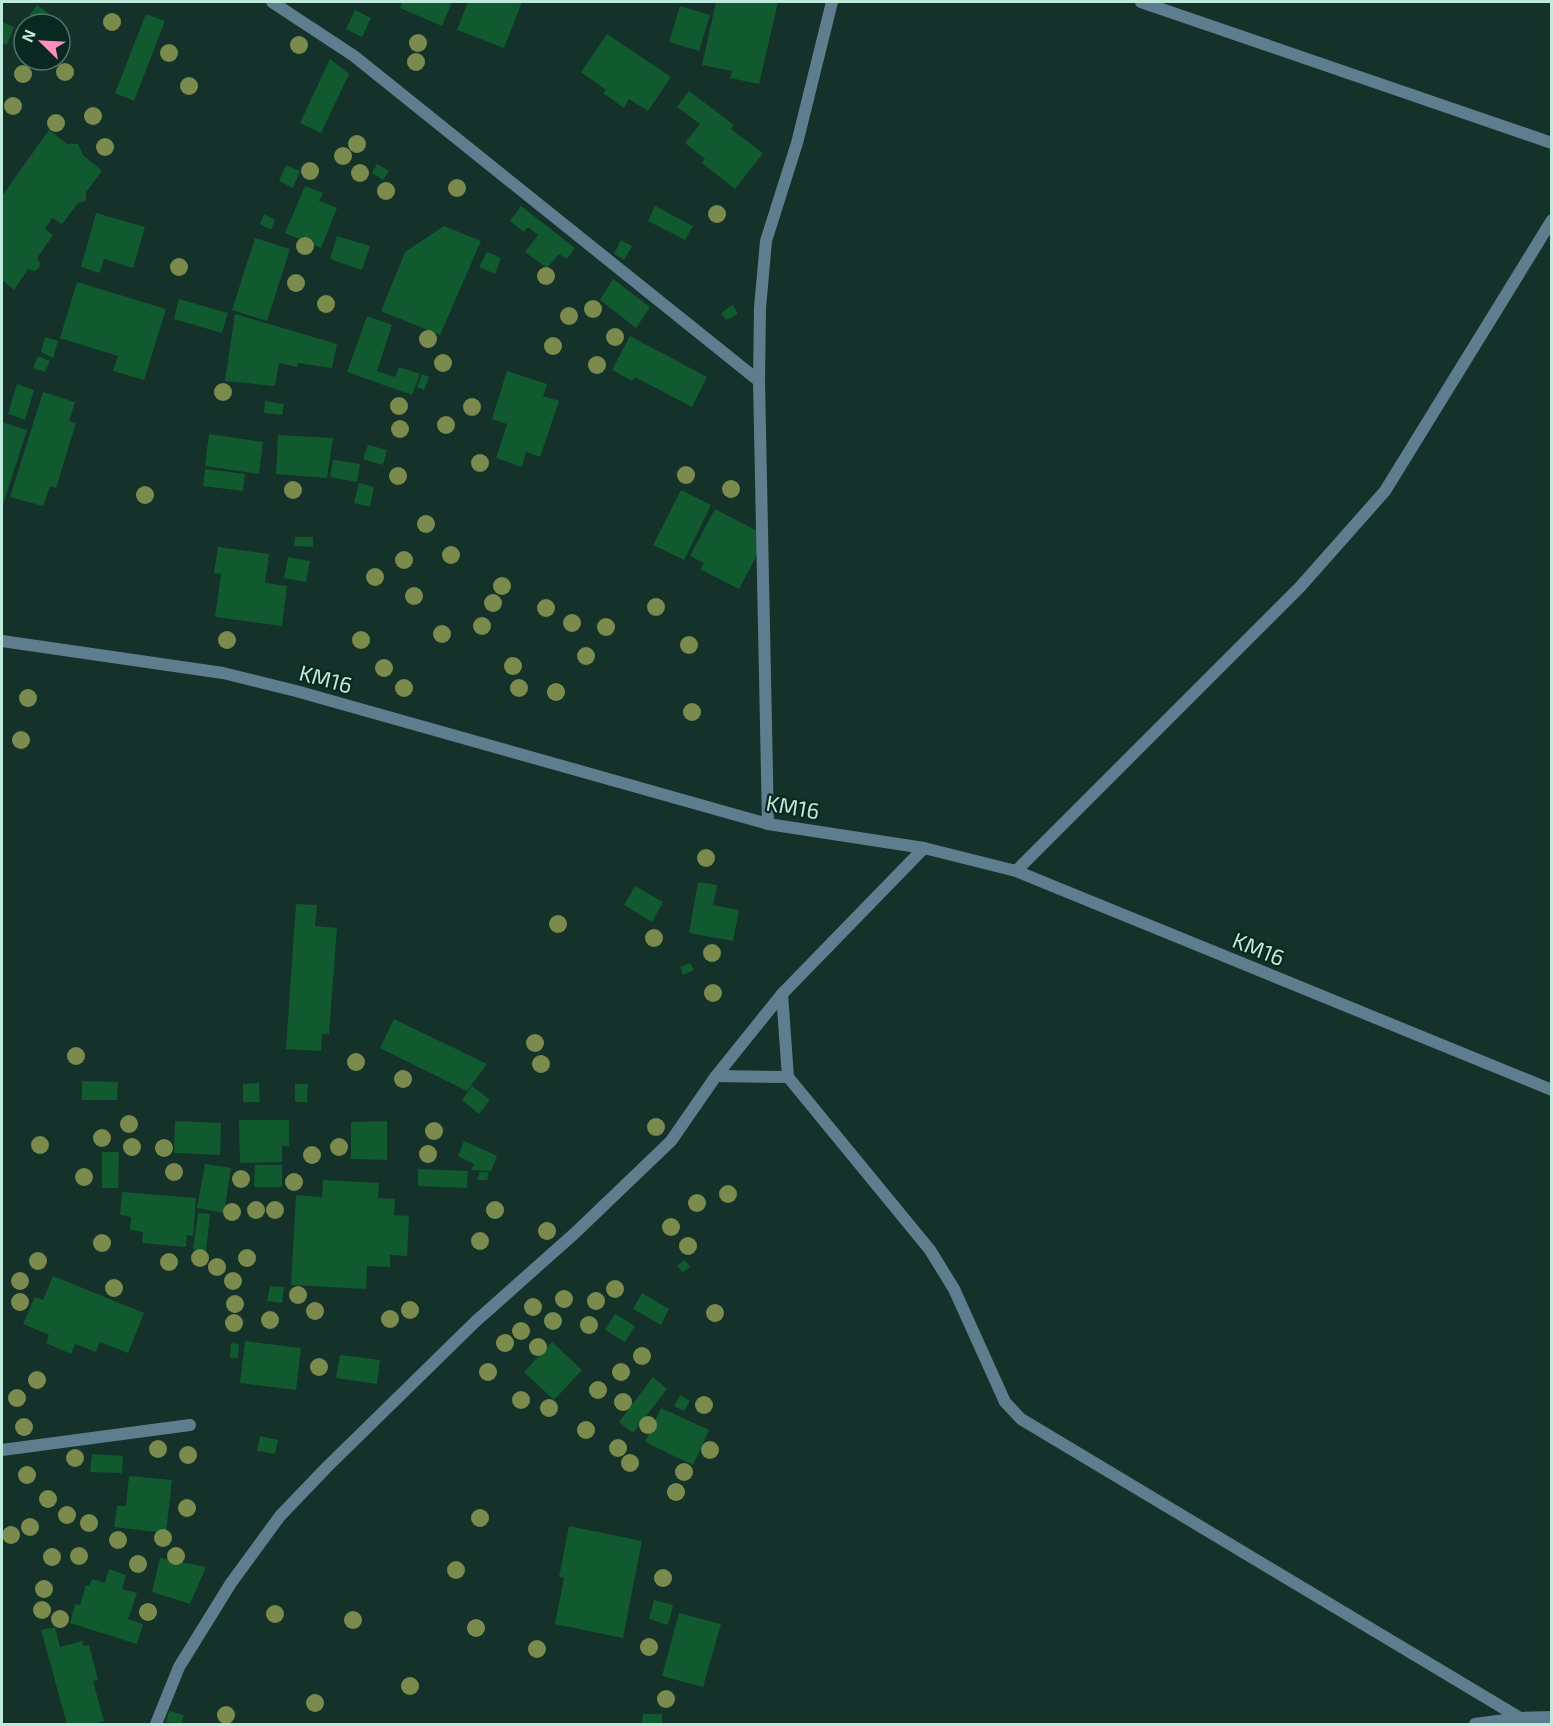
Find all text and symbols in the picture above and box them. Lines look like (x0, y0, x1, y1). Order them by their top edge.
north arrow (12, 12, 72, 72)
text: N (17, 27, 39, 45)
street label: KM16 (297, 659, 355, 697)
street label: KM16 (764, 789, 822, 823)
street label: KM16 (1229, 926, 1289, 970)

